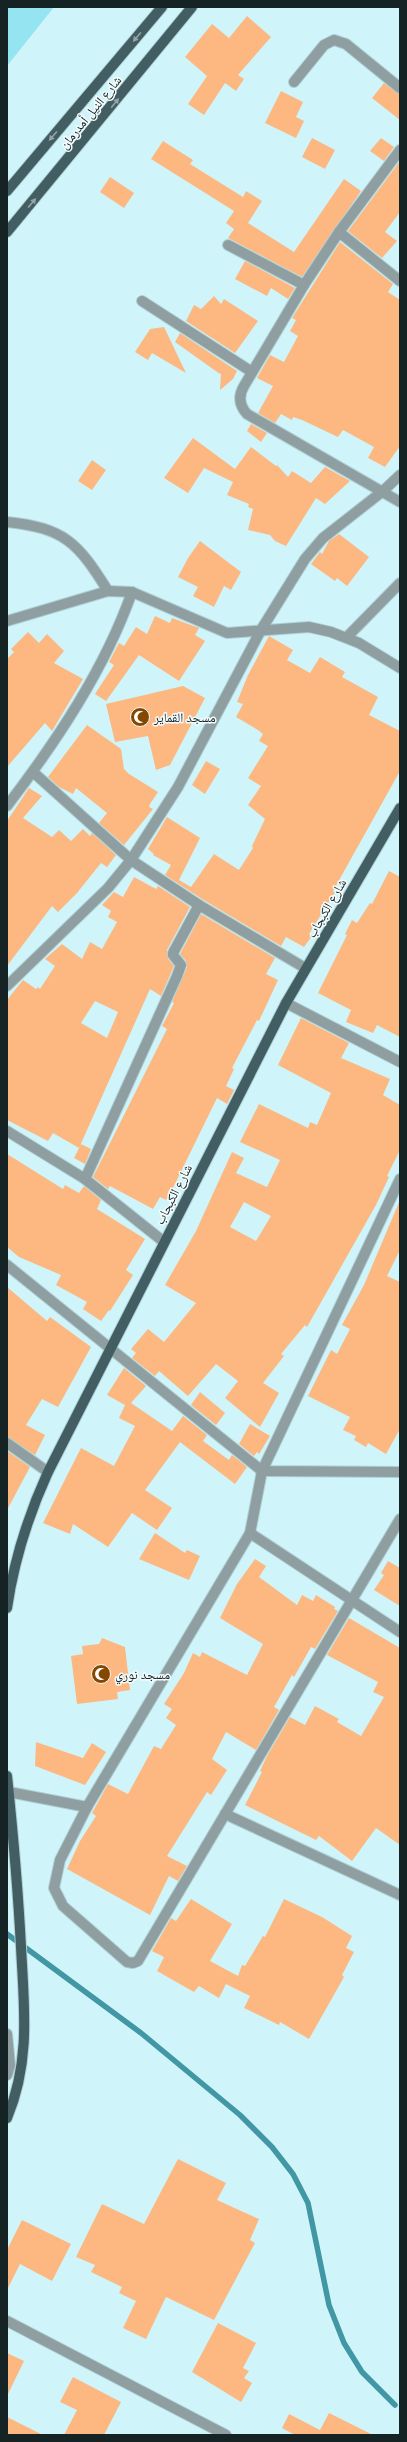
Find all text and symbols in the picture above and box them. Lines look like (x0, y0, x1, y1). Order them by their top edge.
one-way arrow (132, 32, 141, 42)
street label: شارع النيل أمدرمان (56, 73, 126, 153)
one-way arrow (111, 97, 120, 108)
one-way arrow (49, 131, 58, 142)
one-way arrow (28, 197, 37, 208)
mosque icon: مسجد القماير (129, 706, 151, 728)
place label: مسجد القماير (153, 710, 216, 726)
street label: شارع الكبجاب (304, 876, 351, 941)
street label: شارع الكبجاب (152, 1162, 197, 1228)
mosque icon: مسجد نوري (90, 1663, 112, 1685)
place label: مسجد نوري (115, 1667, 170, 1685)

